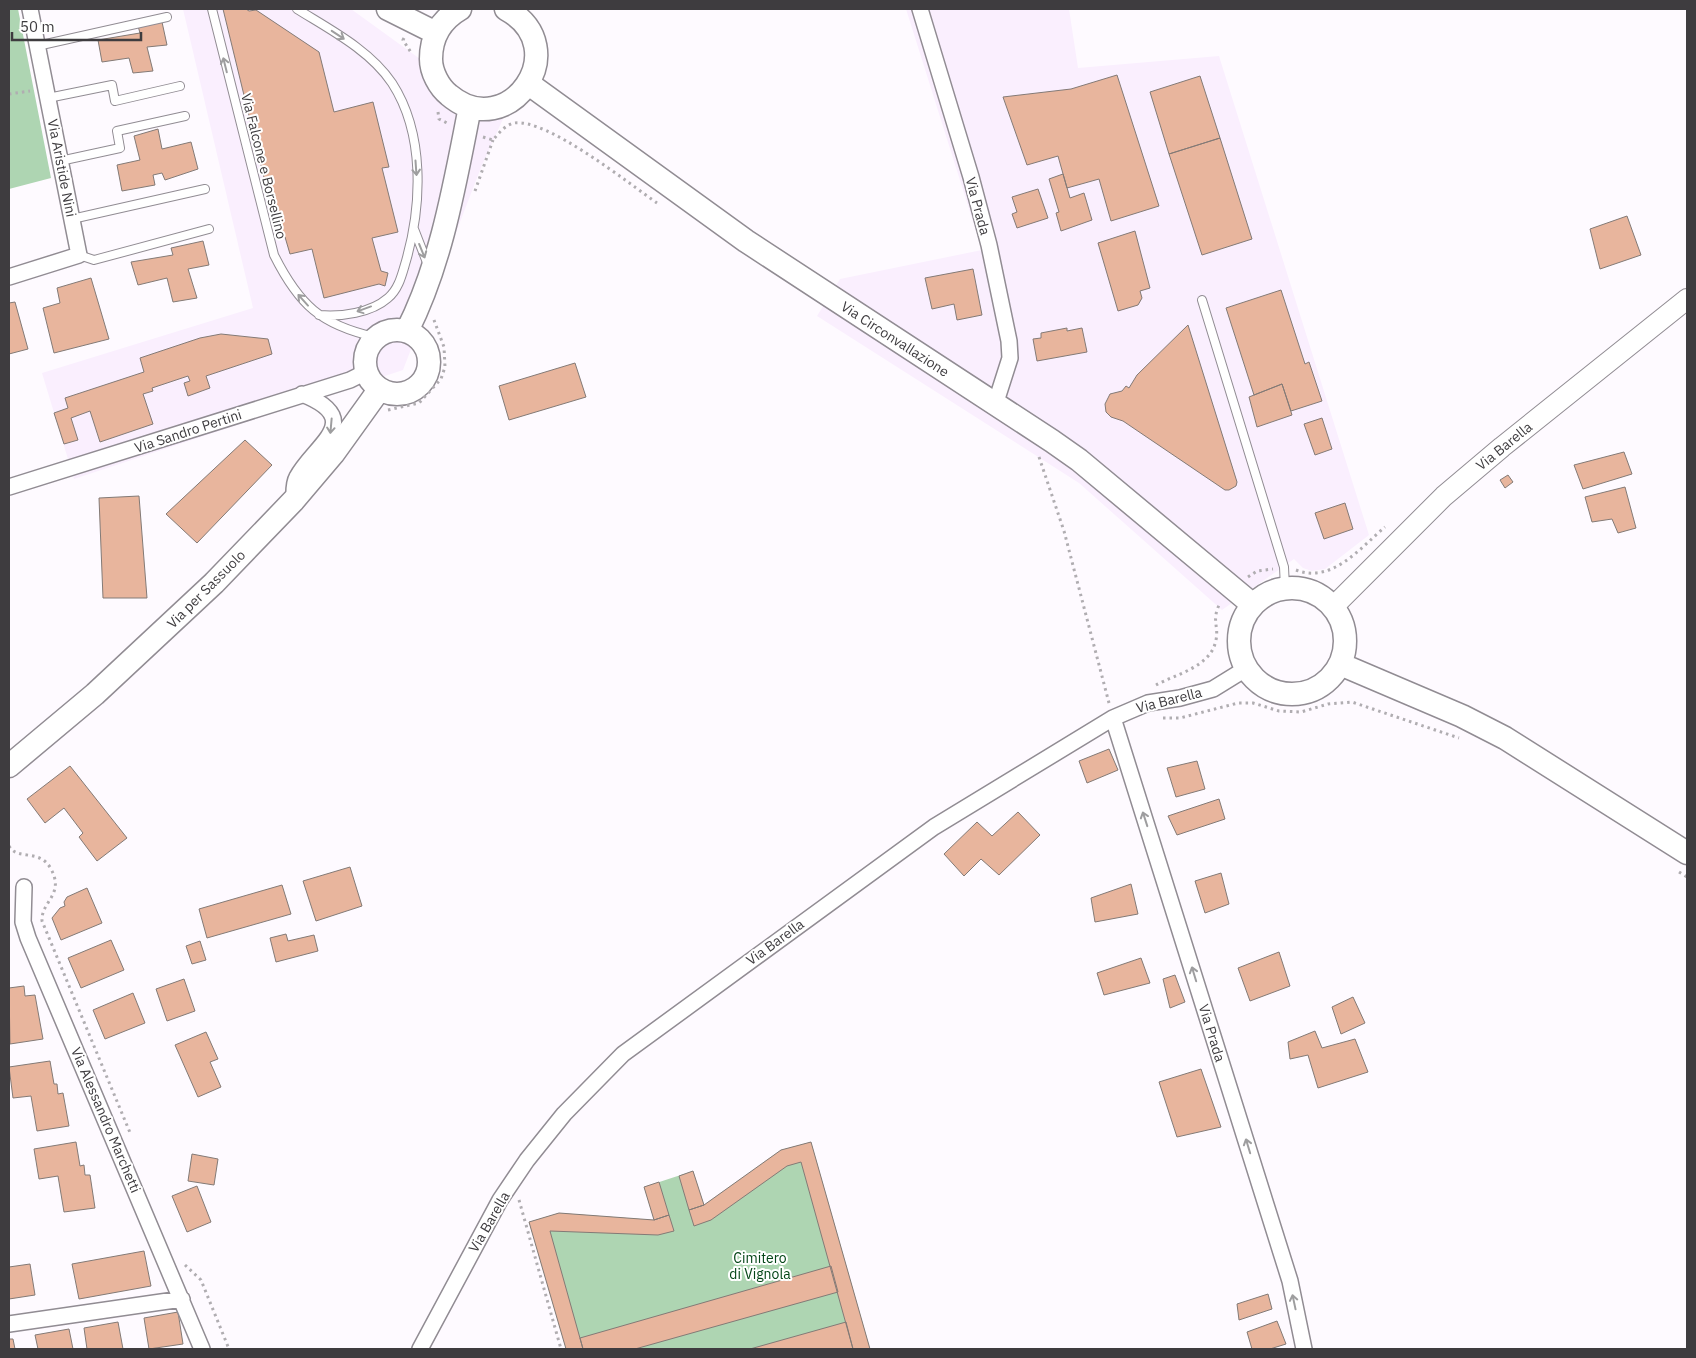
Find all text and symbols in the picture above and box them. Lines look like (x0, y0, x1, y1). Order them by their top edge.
scale bar (12, 10, 141, 42)
text: 50 m (20, 17, 55, 36)
one-way arrow (330, 30, 344, 40)
one-way arrow (220, 57, 230, 73)
street label: Via Falcone e Borsellino (237, 91, 291, 241)
street label: Via Aristide Nini (44, 117, 80, 219)
one-way arrow (412, 160, 421, 176)
street label: Via Prada (962, 175, 995, 237)
one-way arrow (419, 243, 428, 258)
one-way arrow (297, 293, 309, 306)
street label: Via Circonvallazione (837, 297, 953, 381)
one-way arrow (357, 305, 372, 314)
street label: Via Sandro Pertini (132, 405, 244, 457)
one-way arrow (326, 418, 336, 434)
street label: Via Barella (1472, 418, 1536, 474)
street label: Via per Sassuolo (163, 546, 249, 632)
street label: Via Barella (1134, 683, 1204, 717)
one-way arrow (1139, 812, 1149, 828)
street label: Via Barella (743, 915, 808, 969)
one-way arrow (1188, 967, 1198, 983)
street label: Via Prada (1195, 1002, 1229, 1064)
street label: Via Alessandro Marchetti (67, 1045, 145, 1195)
one-way arrow (1242, 1138, 1252, 1154)
street label: Via Barella (464, 1188, 514, 1256)
park label: Cimitero di Vignola (729, 1249, 791, 1283)
one-way arrow (1289, 1294, 1299, 1310)

